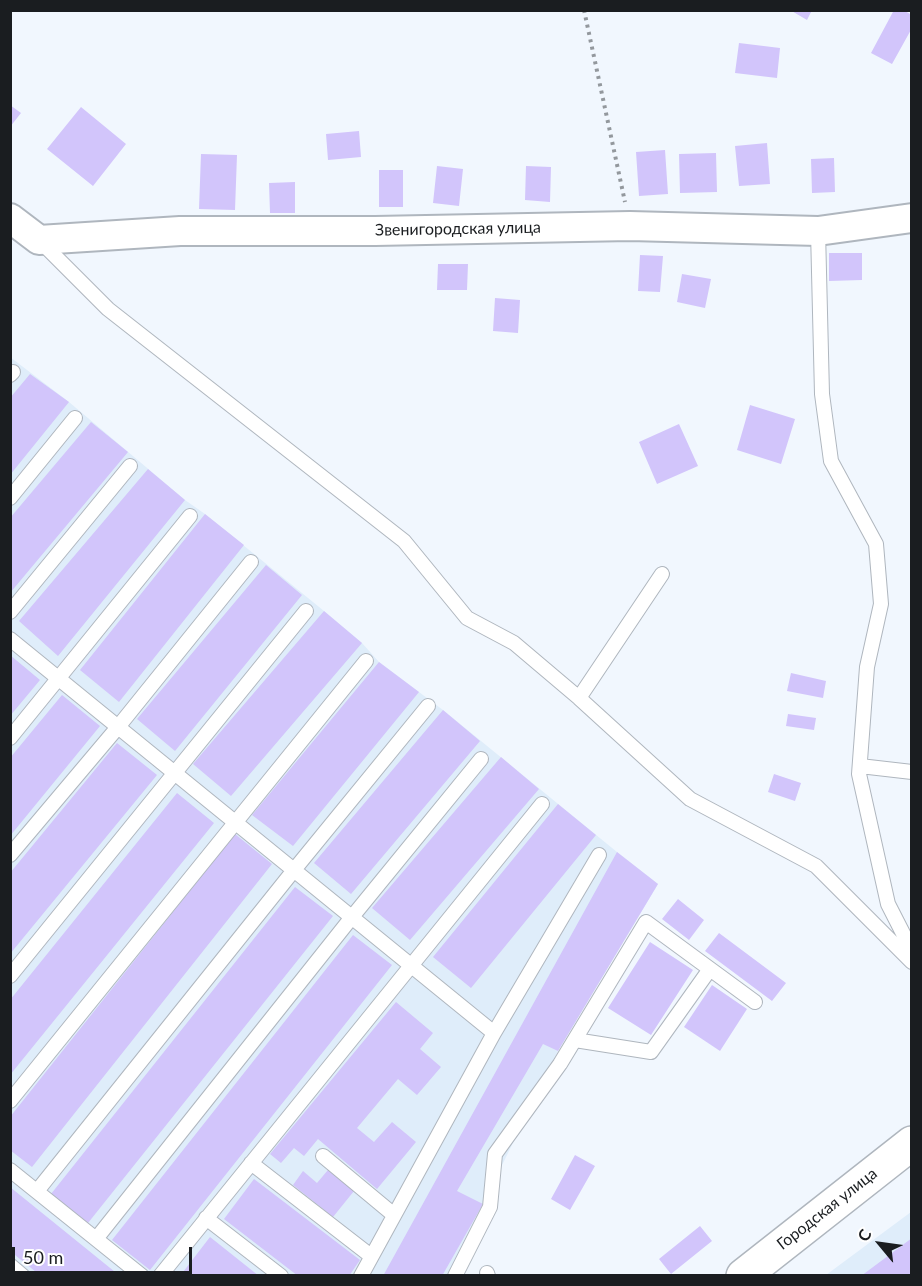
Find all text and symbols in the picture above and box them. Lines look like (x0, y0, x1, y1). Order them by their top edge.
street label: Звенигородская улица (375, 218, 541, 240)
street label: Городская улица (773, 1164, 881, 1254)
north arrow (850, 1214, 910, 1274)
text: С (853, 1226, 875, 1244)
scale bar (15, 1235, 195, 1273)
text: 50 m (23, 1246, 63, 1268)

